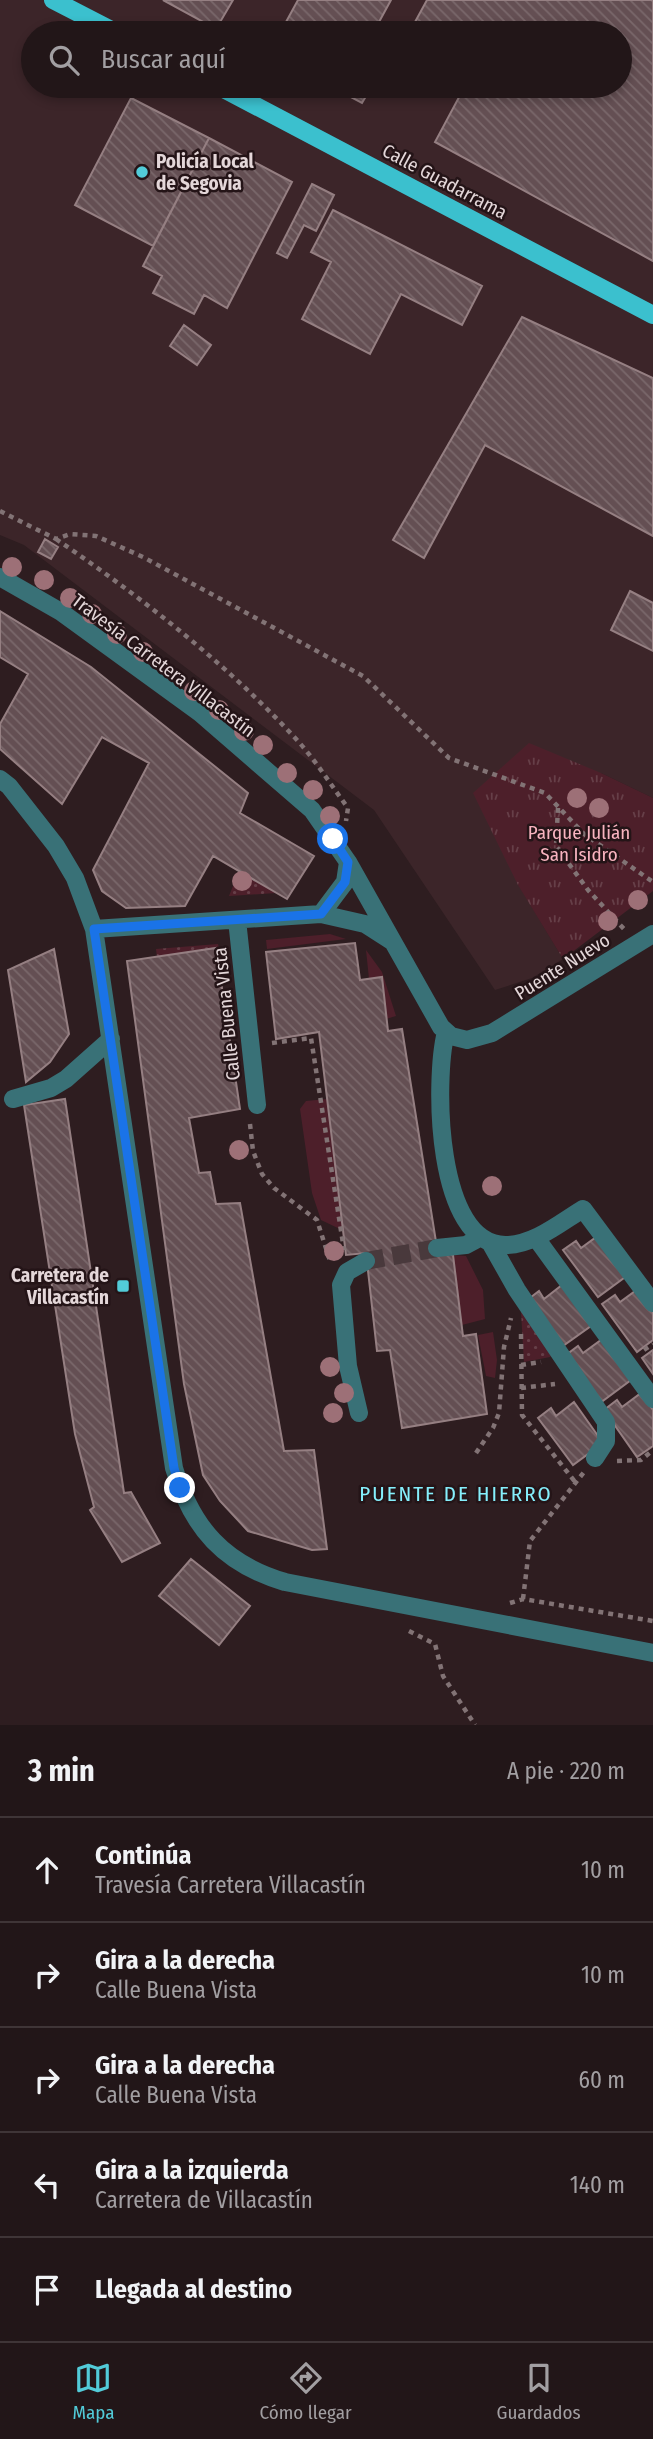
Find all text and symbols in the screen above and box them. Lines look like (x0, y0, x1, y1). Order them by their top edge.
search box (21, 21, 632, 98)
icon: search (45, 41, 83, 79)
text: Buscar aquí (101, 44, 226, 75)
street label: Calle Guadarrama (378, 139, 511, 224)
place label: Policía Local de Segovia (156, 150, 255, 195)
marker: Policía Local de Segovia (134, 164, 150, 180)
street label: Travesía Carretera Villacastín (67, 589, 260, 742)
park label: Parque Julián San Isidro (528, 821, 630, 866)
route start (317, 823, 348, 854)
street label: Puente Nuevo (510, 928, 614, 1005)
street label: Calle Buena Vista (208, 946, 245, 1082)
place label: Carretera de Villacastín (11, 1264, 109, 1309)
marker: Carretera de Villacastín (115, 1278, 131, 1294)
route end (164, 1472, 195, 1503)
district label: PUENTE DE HIERRO (359, 1481, 553, 1507)
text: 3 min (28, 1753, 95, 1789)
text: A pie · 220 m (507, 1757, 625, 1785)
text: Continúa (95, 1840, 192, 1871)
icon: ahead (28, 1851, 66, 1889)
text: 10 m (581, 1856, 625, 1884)
text: Travesía Carretera Villacastín (95, 1871, 366, 1899)
text: Gira a la derecha (95, 1945, 275, 1976)
icon: right (28, 1956, 66, 1994)
text: 10 m (581, 1961, 625, 1989)
text: Calle Buena Vista (95, 1976, 257, 2004)
text: Gira a la derecha (95, 2050, 275, 2081)
icon: right (28, 2061, 66, 2099)
text: 60 m (579, 2066, 625, 2094)
text: Calle Buena Vista (95, 2081, 257, 2109)
text: Gira a la izquierda (95, 2155, 289, 2186)
icon: left (28, 2166, 66, 2204)
text: 140 m (570, 2171, 625, 2199)
text: Carretera de Villacastín (95, 2186, 313, 2214)
icon: arrive (28, 2271, 66, 2309)
text: Llegada al destino (95, 2274, 292, 2305)
tab: Mapa (72, 2359, 115, 2424)
tab: Cómo llegar (259, 2359, 352, 2424)
tab: Guardados (497, 2359, 581, 2424)

